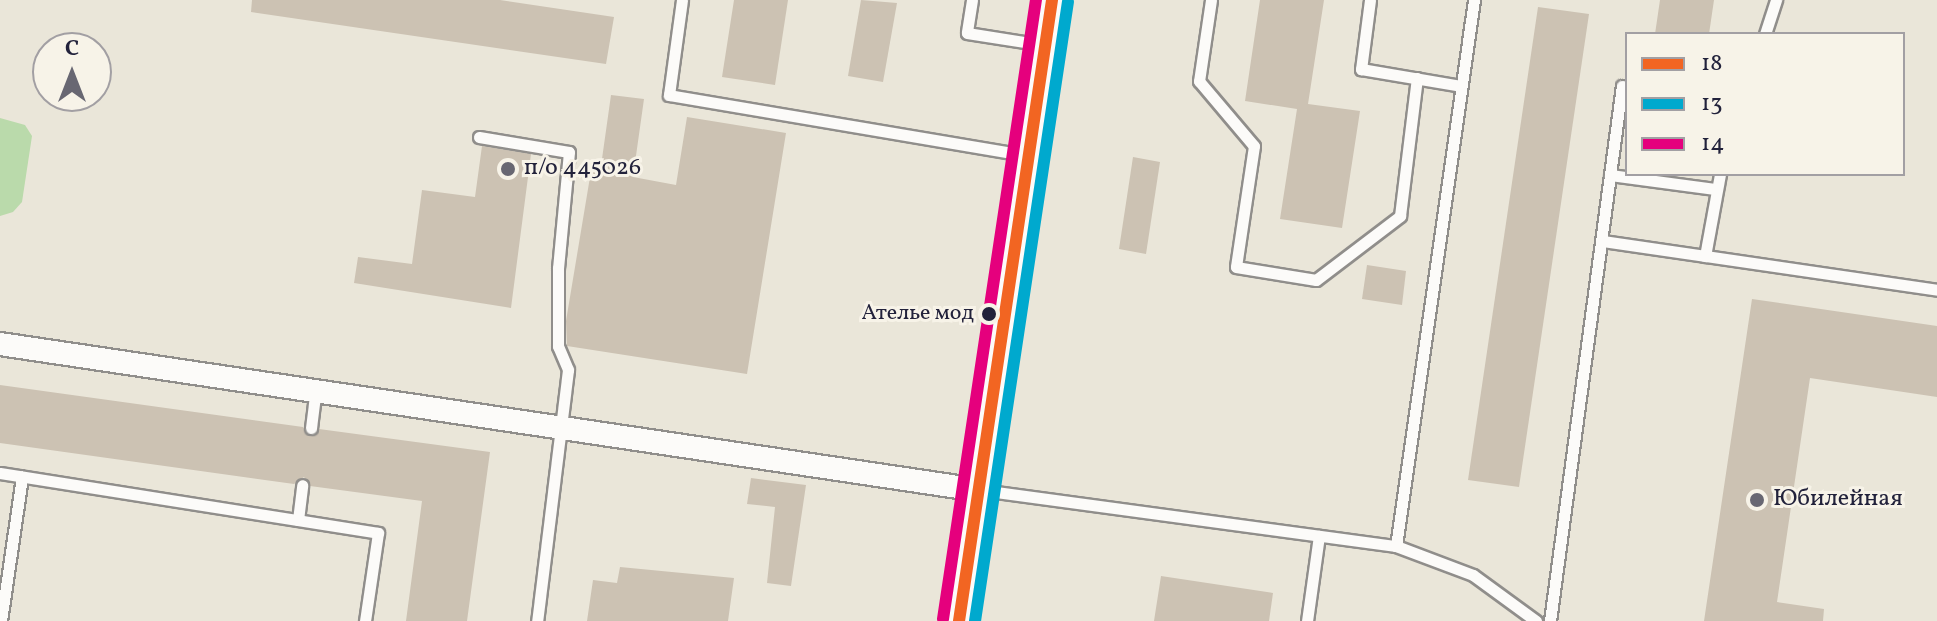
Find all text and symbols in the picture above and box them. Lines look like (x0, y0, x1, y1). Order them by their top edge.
north arrow (32, 32, 112, 112)
legend (1625, 32, 1905, 176)
text: С (65, 34, 79, 65)
text: 18 (1701, 47, 1723, 81)
text: 13 (1701, 87, 1723, 121)
text: 14 (1701, 127, 1725, 161)
place label: п/о 445026 (524, 155, 641, 183)
marker: п/о 445026 (499, 160, 517, 178)
place label: Ателье мод (862, 301, 974, 327)
marker: Ателье мод (981, 306, 997, 322)
place label: Юбилейная (1773, 486, 1903, 514)
marker: Юбилейная (1748, 491, 1766, 509)

